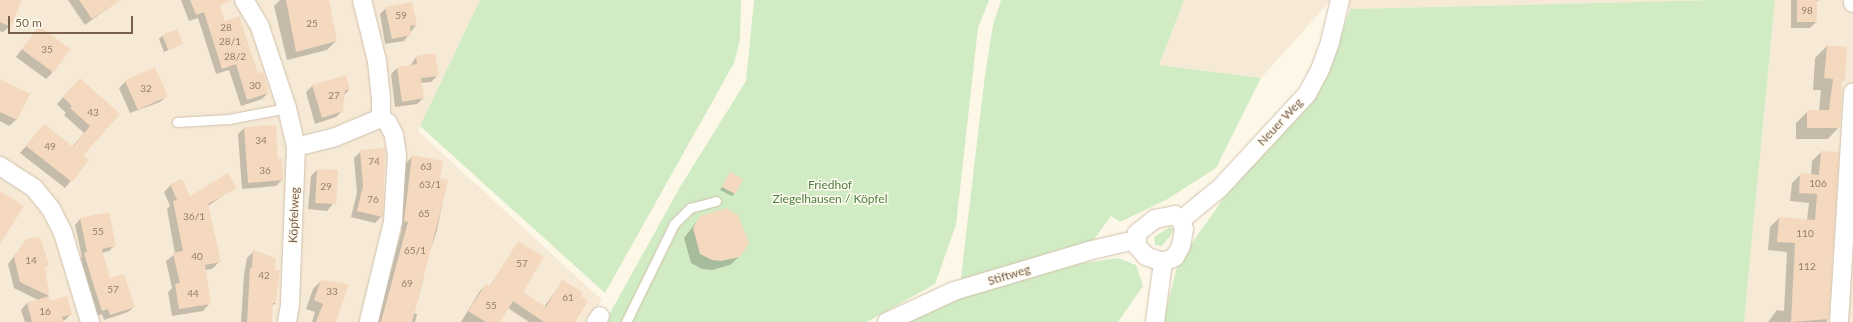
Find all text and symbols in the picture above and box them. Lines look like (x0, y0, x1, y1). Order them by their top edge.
house number: 98 (1801, 5, 1813, 17)
scale bar (10, 8, 135, 34)
house number: 59 (395, 10, 407, 22)
text: 50 m (15, 15, 42, 30)
house number: 25 (306, 18, 318, 30)
house number: 28 (220, 22, 232, 34)
house number: 28/1 (219, 36, 241, 48)
house number: 35 (41, 44, 53, 56)
house number: 28/2 (224, 51, 246, 63)
house number: 30 (249, 80, 261, 92)
house number: 32 (140, 83, 152, 95)
house number: 27 (328, 90, 340, 102)
street label: Neuer Weg (1254, 95, 1306, 149)
house number: 43 (87, 107, 99, 119)
house number: 34 (255, 135, 267, 147)
house number: 49 (44, 141, 56, 153)
house number: 74 (368, 156, 380, 168)
house number: 63 (420, 161, 432, 173)
house number: 36 (259, 165, 271, 177)
park label: Friedhof Ziegelhausen / Köpfel (773, 178, 887, 206)
house number: 106 (1809, 178, 1827, 190)
house number: 63/1 (419, 179, 441, 191)
house number: 29 (320, 181, 332, 193)
street label: Köpfelweg (286, 187, 302, 243)
house number: 76 (367, 194, 379, 206)
house number: 65 (418, 208, 430, 220)
house number: 36/1 (183, 211, 205, 223)
house number: 55 (92, 226, 104, 238)
house number: 110 (1796, 228, 1814, 240)
house number: 65/1 (404, 245, 426, 257)
house number: 40 (191, 251, 203, 263)
house number: 14 (25, 255, 37, 267)
house number: 57 (516, 258, 528, 270)
house number: 112 (1798, 261, 1816, 273)
street label: Stiftweg (986, 262, 1032, 288)
house number: 42 (258, 270, 270, 282)
house number: 69 (401, 278, 413, 290)
house number: 57 (107, 284, 119, 296)
house number: 33 (326, 286, 338, 298)
house number: 44 (187, 288, 199, 300)
house number: 61 (562, 292, 574, 304)
house number: 55 (485, 300, 497, 312)
house number: 16 (39, 306, 51, 318)

